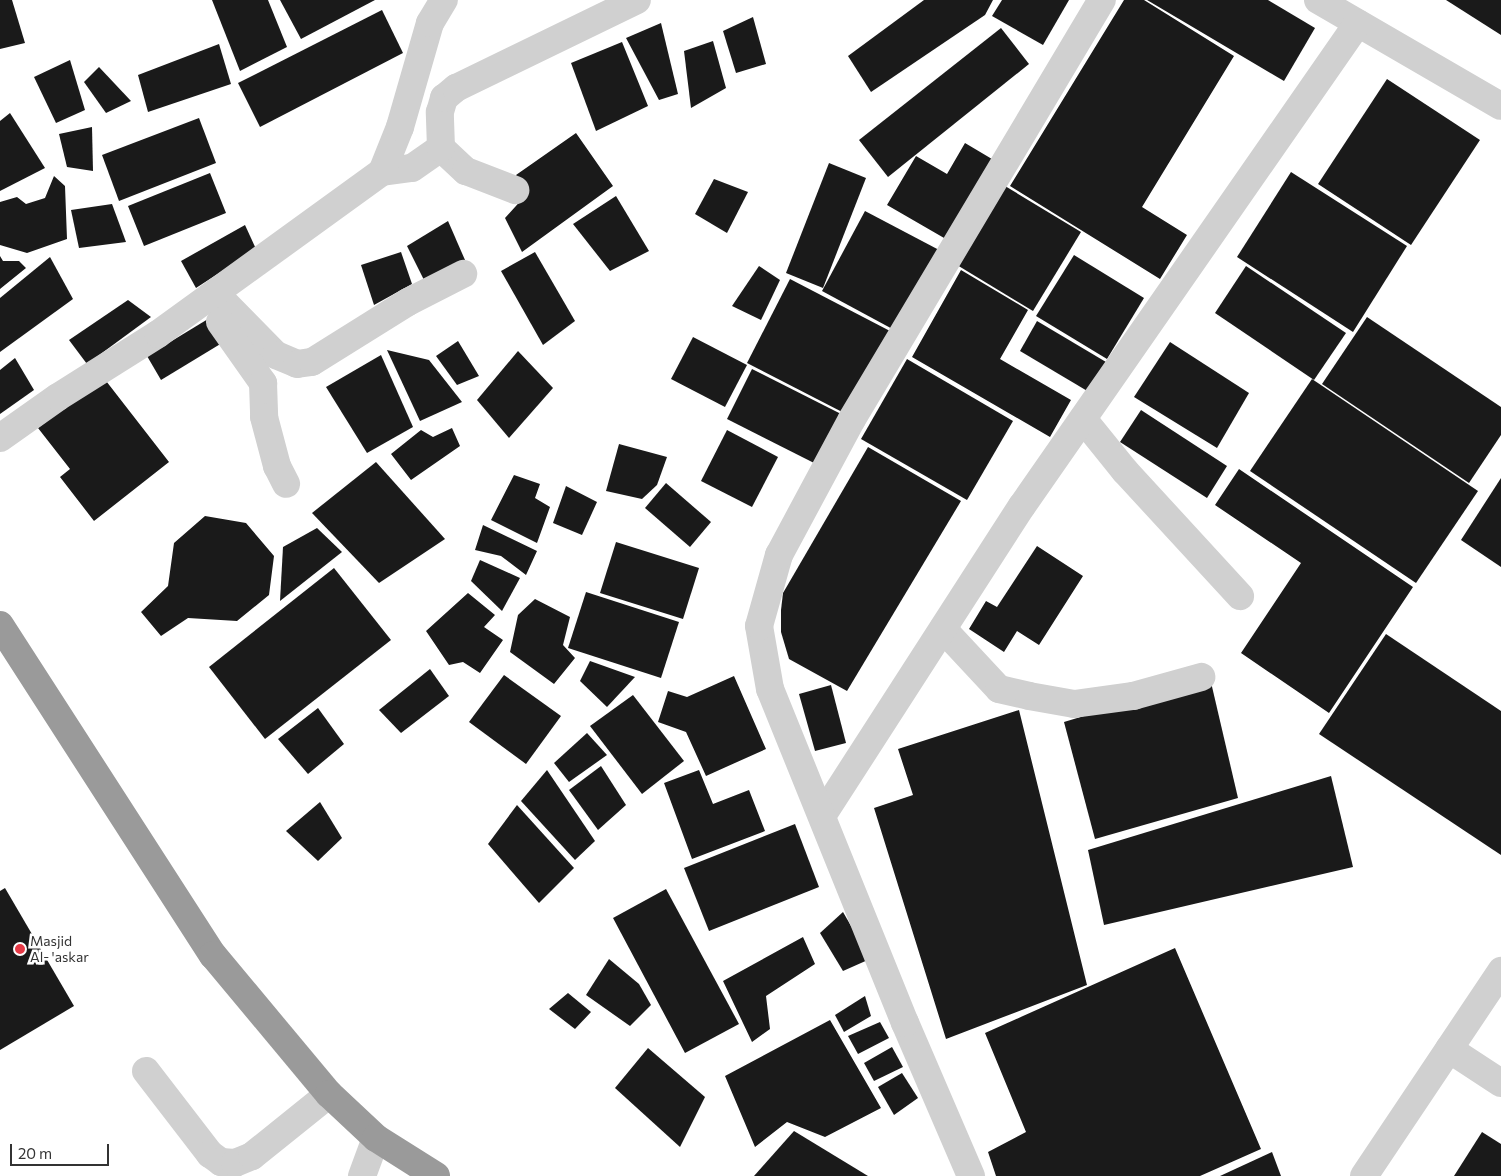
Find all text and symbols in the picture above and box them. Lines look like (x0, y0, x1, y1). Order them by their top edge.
place label: Masjid Al- 'askar (30, 933, 89, 966)
marker: Masjid Al- 'askar (14, 943, 26, 955)
scale bar (12, 1134, 111, 1166)
text: 20 m (18, 1144, 52, 1162)

